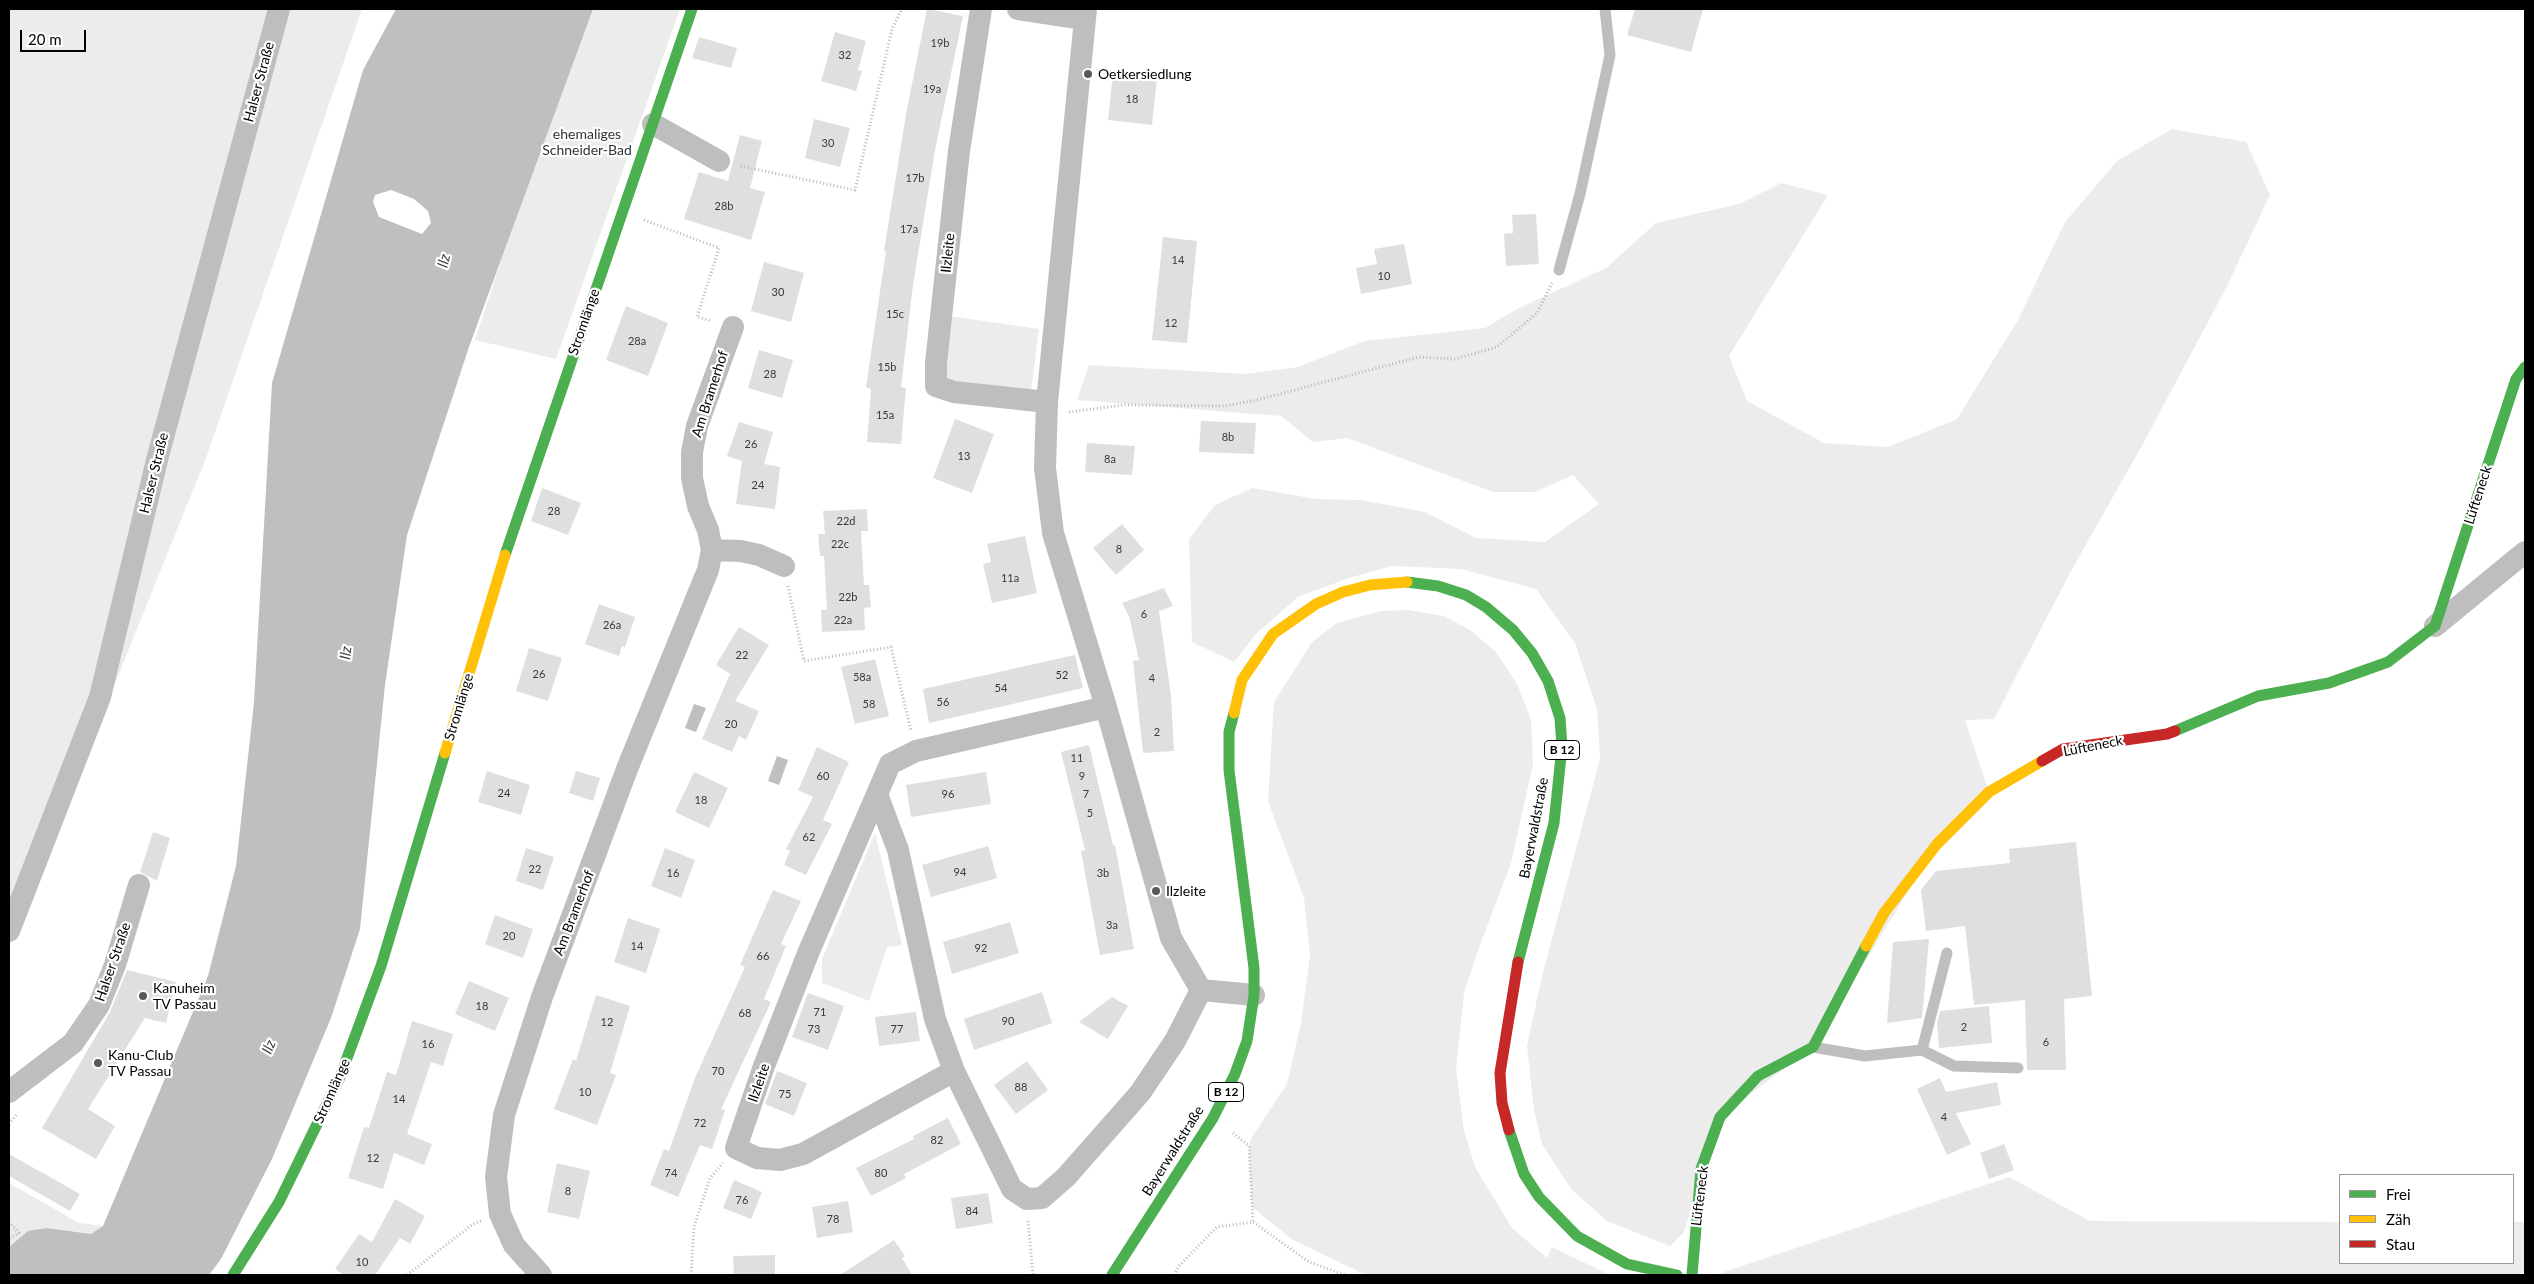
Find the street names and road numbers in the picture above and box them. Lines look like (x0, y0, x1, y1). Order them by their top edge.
street label: Halser Straße (240, 40, 278, 124)
street label: Ilzleite (938, 232, 958, 274)
street label: Stromlänge (565, 287, 603, 357)
street label: Am Bramerhof (688, 349, 732, 439)
street label: Halser Straße (136, 431, 172, 515)
street label: Lüfteneck (2461, 464, 2495, 526)
street label: Stromlänge (441, 671, 477, 743)
street label: Lüfteneck (2062, 732, 2124, 760)
road number: B 12 (1544, 740, 1580, 760)
street label: Bayerwaldstraße (1516, 776, 1552, 880)
street label: Am Bramerhof (550, 868, 598, 958)
street label: Halser Straße (92, 920, 134, 1004)
street label: Stromlänge (310, 1056, 354, 1126)
street label: Ilzleite (745, 1061, 773, 1105)
road number: B 12 (1208, 1082, 1244, 1102)
street label: Bayerwaldstraße (1139, 1103, 1207, 1199)
street label: Lüfteneck (1688, 1165, 1712, 1227)

